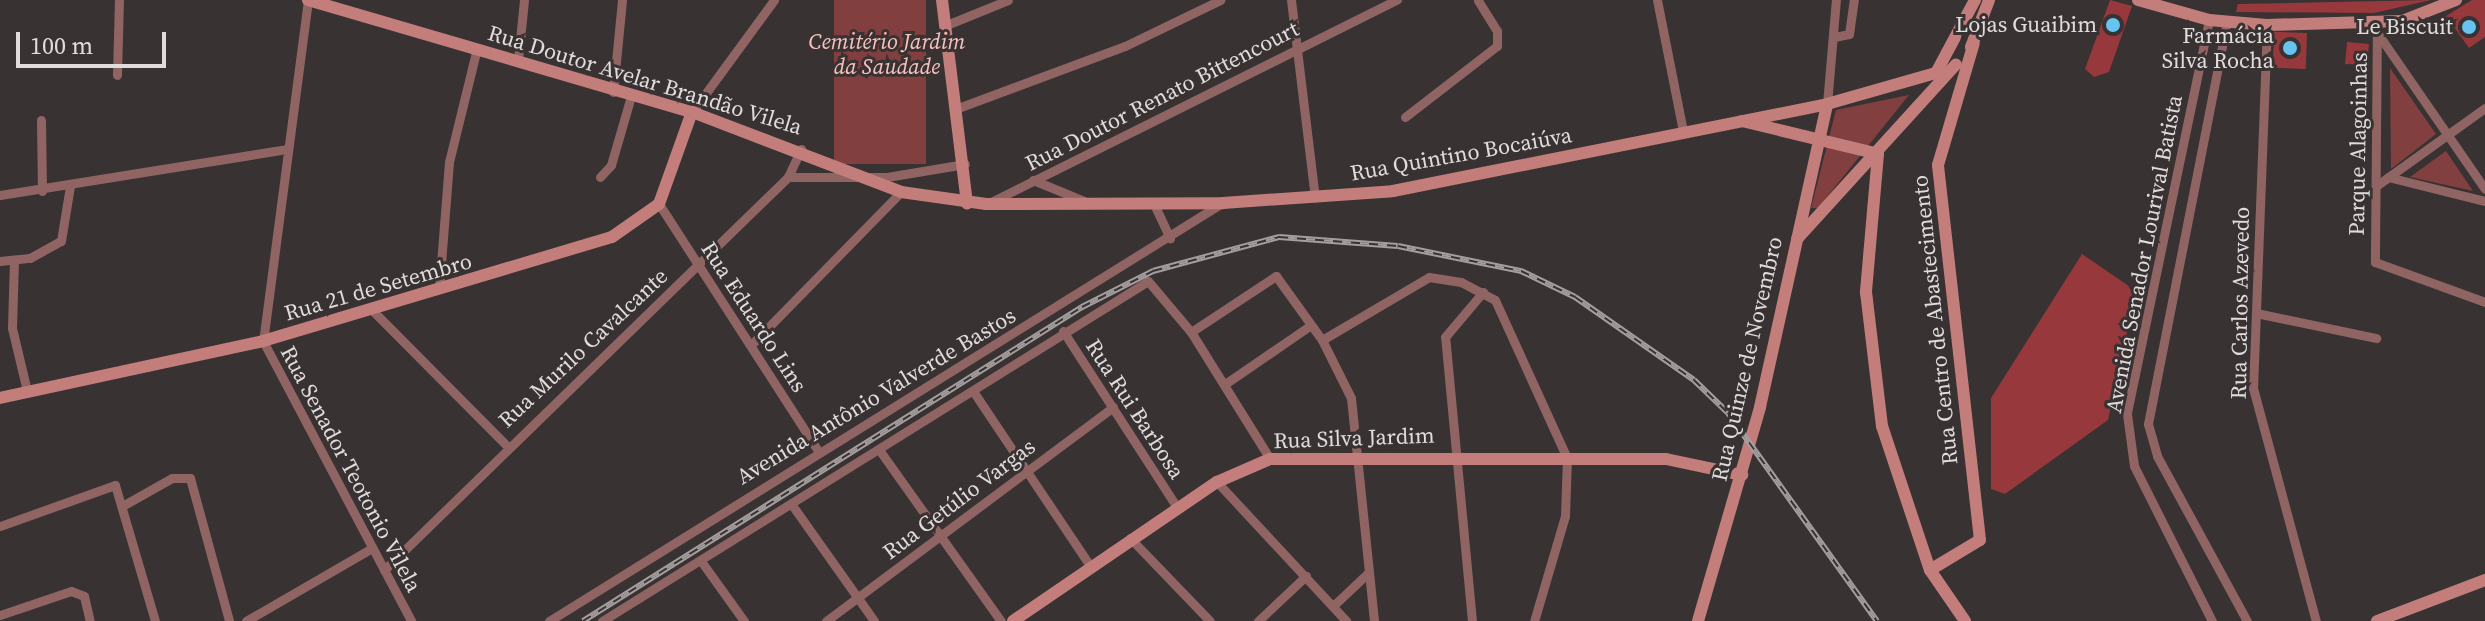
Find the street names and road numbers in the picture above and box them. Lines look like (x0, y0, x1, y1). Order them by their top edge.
street label: Rua Doutor Renato Bittencourt (1021, 15, 1303, 177)
street label: Rua Doutor Avelar Brandão Vilela (484, 19, 806, 141)
street label: Parque Alagoinhas (2343, 52, 2373, 236)
street label: Avenida Senador Lourival Batista (2100, 93, 2188, 415)
street label: Rua Quintino Bocaiúva (1348, 122, 1574, 186)
street label: Rua Centro de Abastecimento (1907, 174, 1963, 466)
street label: Rua Carlos Azevedo (2225, 206, 2255, 400)
street label: Rua Quinze de Novembro (1706, 234, 1788, 484)
street label: Rua Eduardo Lins (696, 237, 812, 397)
street label: Rua 21 de Setembro (281, 248, 475, 326)
street label: Rua Murilo Cavalcante (493, 263, 673, 433)
street label: Avenida Antônio Valverde Bastos (731, 302, 1021, 490)
street label: Rua Rui Barbosa (1080, 334, 1190, 484)
street label: Rua Senador Teotonio Vilela (275, 341, 427, 597)
street label: Rua Silva Jardim (1273, 422, 1435, 454)
street label: Rua Getúlio Vargas (877, 433, 1041, 565)

